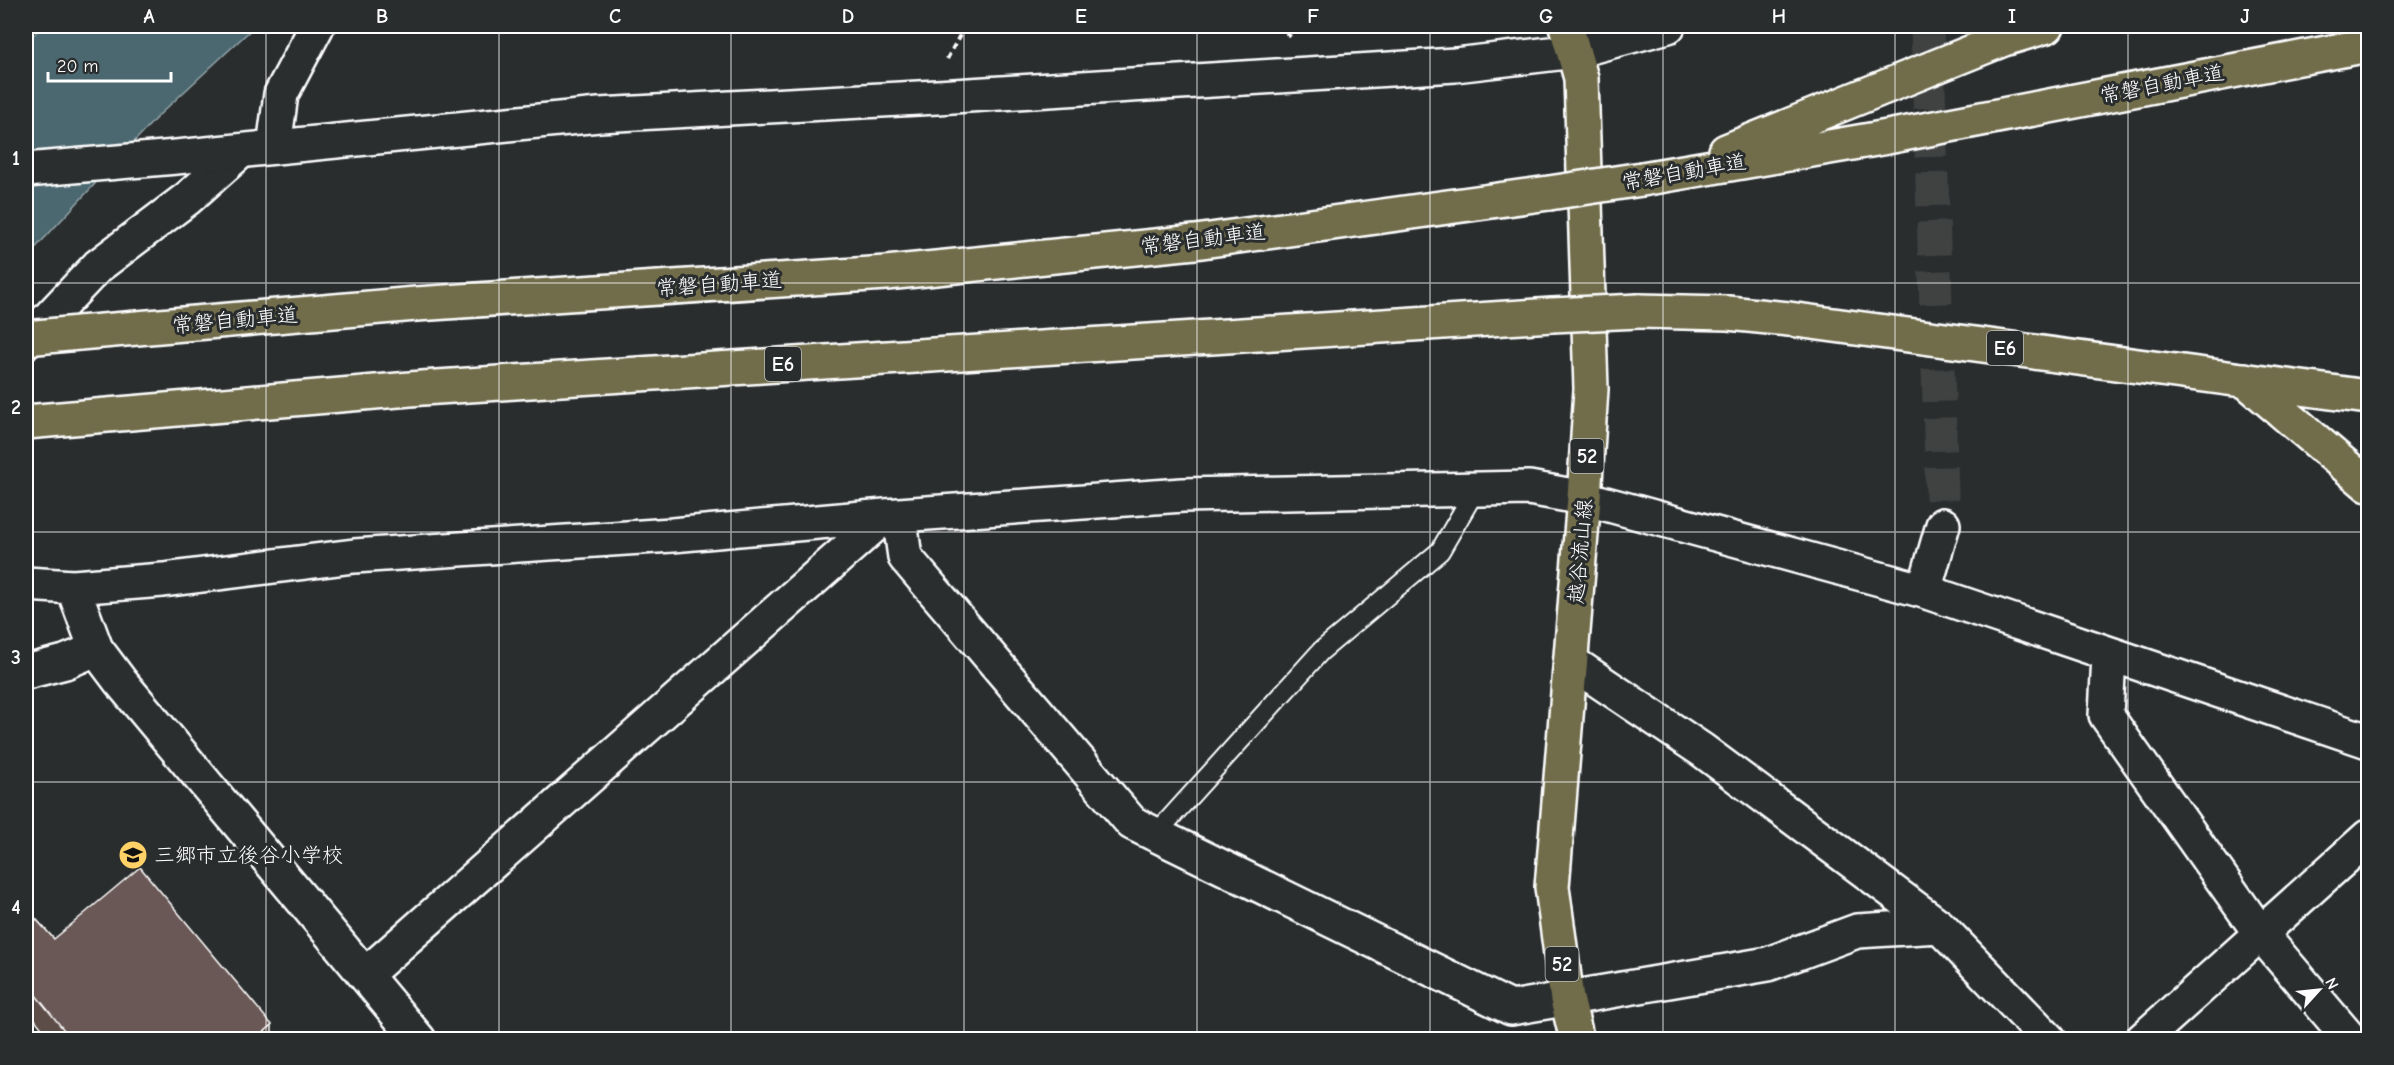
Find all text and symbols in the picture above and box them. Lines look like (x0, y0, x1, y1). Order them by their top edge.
text: A (143, 5, 155, 28)
text: B (376, 5, 388, 28)
text: C (609, 5, 621, 28)
text: D (842, 5, 854, 28)
text: E (1075, 5, 1087, 28)
text: F (1307, 5, 1319, 28)
text: G (1539, 5, 1553, 28)
text: H (1772, 5, 1786, 28)
text: I (2008, 5, 2016, 28)
text: J (2240, 5, 2250, 28)
scale bar (48, 45, 171, 83)
text: 20 m (57, 56, 98, 77)
street label: 常磐自動車道 (2098, 60, 2226, 108)
text: 1 (12, 147, 20, 170)
street label: 常磐自動車道 (1620, 149, 1748, 195)
street label: 常磐自動車道 (1139, 219, 1267, 259)
street label: 常磐自動車道 (655, 268, 783, 300)
street label: 常磐自動車道 (171, 303, 299, 337)
road number: E6 (1987, 331, 2023, 365)
road number: E6 (765, 347, 801, 381)
text: 2 (11, 396, 21, 419)
road number: 52 (1570, 439, 1604, 473)
street label: 越谷流山線 (1563, 498, 1597, 604)
text: 3 (11, 646, 21, 669)
school or university icon: 三郷市立後谷小学校 (117, 839, 149, 871)
place label: 三郷市立後谷小学校 (154, 843, 343, 867)
text: 4 (11, 896, 21, 919)
road number: 52 (1546, 947, 1578, 981)
north arrow (2289, 960, 2349, 1020)
text: N (2321, 975, 2342, 992)

